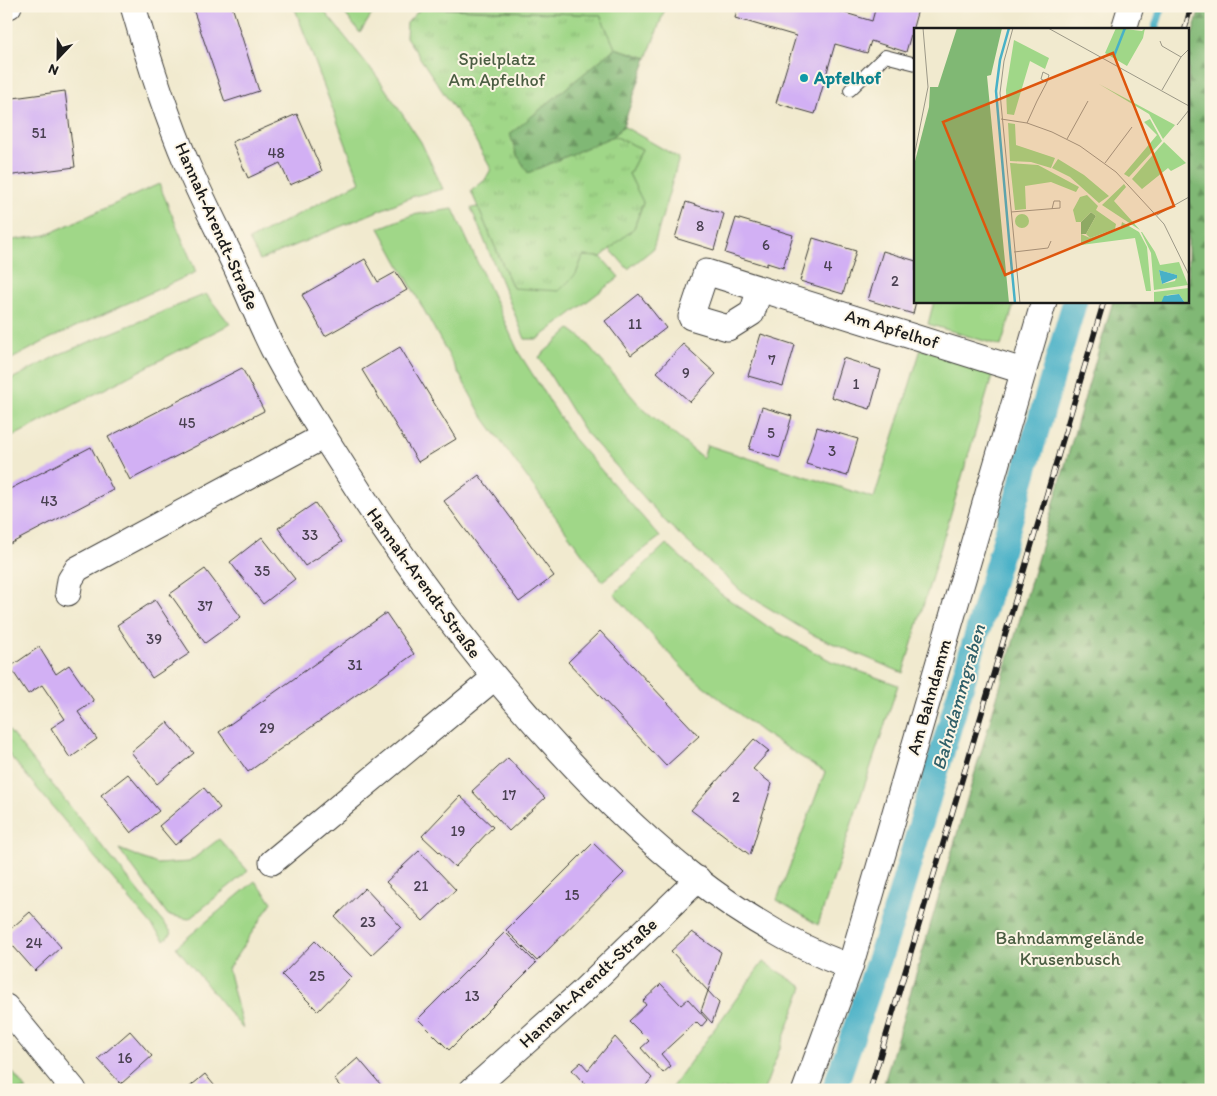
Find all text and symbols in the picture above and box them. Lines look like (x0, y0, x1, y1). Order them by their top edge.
inset map (914, 28, 1190, 302)
north arrow (32, 32, 82, 82)
park label: Spielplatz Am Apfelhof (449, 48, 546, 91)
text: N (46, 60, 61, 79)
place label: Apfelhof (813, 67, 881, 89)
marker: Apfelhof (798, 72, 810, 84)
house number: 51 (32, 124, 46, 142)
street label: Hannah-Arendt-Straße (170, 139, 264, 313)
house number: 48 (267, 144, 285, 162)
house number: 8 (696, 217, 704, 235)
house number: 6 (762, 236, 770, 254)
house number: 4 (823, 257, 833, 275)
house number: 2 (891, 272, 899, 290)
street label: Am Apfelhof (843, 304, 942, 354)
house number: 11 (628, 315, 642, 333)
house number: 7 (768, 351, 776, 369)
house number: 9 (682, 364, 690, 382)
house number: 1 (853, 375, 860, 393)
house number: 45 (179, 414, 196, 432)
house number: 5 (767, 424, 775, 442)
house number: 3 (828, 442, 836, 460)
house number: 43 (40, 492, 58, 510)
street label: Hannah-Arendt-Straße (362, 503, 486, 663)
house number: 33 (302, 526, 318, 544)
house number: 35 (254, 562, 270, 580)
house number: 37 (197, 597, 213, 615)
water label: Bahndammgraben (927, 621, 990, 773)
house number: 39 (146, 630, 162, 648)
street label: Am Bahndamm (902, 637, 956, 757)
house number: 31 (347, 656, 363, 674)
house number: 29 (259, 719, 275, 737)
house number: 17 (502, 786, 517, 804)
house number: 2 (732, 788, 740, 806)
house number: 19 (451, 822, 466, 840)
house number: 21 (414, 877, 428, 895)
house number: 15 (565, 886, 580, 904)
house number: 23 (360, 913, 376, 931)
street label: Hannah-Arendt-Straße (514, 913, 662, 1053)
park label: Bahndammgelände Krusenbusch (996, 927, 1144, 970)
house number: 24 (26, 934, 42, 952)
house number: 25 (309, 967, 325, 985)
house number: 13 (464, 987, 480, 1005)
house number: 16 (118, 1049, 133, 1067)

